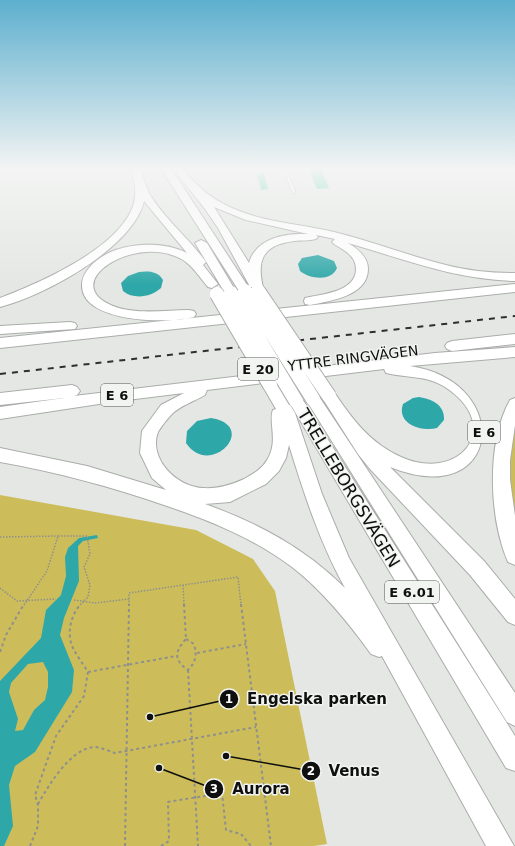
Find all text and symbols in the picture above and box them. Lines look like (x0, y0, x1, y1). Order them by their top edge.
street label: YTTRE RINGVÄGEN (286, 341, 419, 374)
road number: E 20 (238, 358, 278, 380)
road number: E 6 (101, 384, 133, 406)
street label: TRELLEBORGSVÄGEN (293, 404, 404, 571)
road number: E 6 (468, 421, 500, 443)
road number: E 6.01 (385, 581, 439, 603)
callout: Engelska parken (219, 685, 395, 712)
text: Engelska parken (247, 690, 387, 708)
text: 1 (225, 692, 233, 706)
callout: Venus (301, 757, 388, 784)
text: Venus (328, 762, 380, 780)
text: 2 (307, 764, 315, 778)
callout: Aurora (204, 775, 298, 802)
text: Aurora (232, 780, 290, 798)
text: 3 (210, 782, 218, 796)

